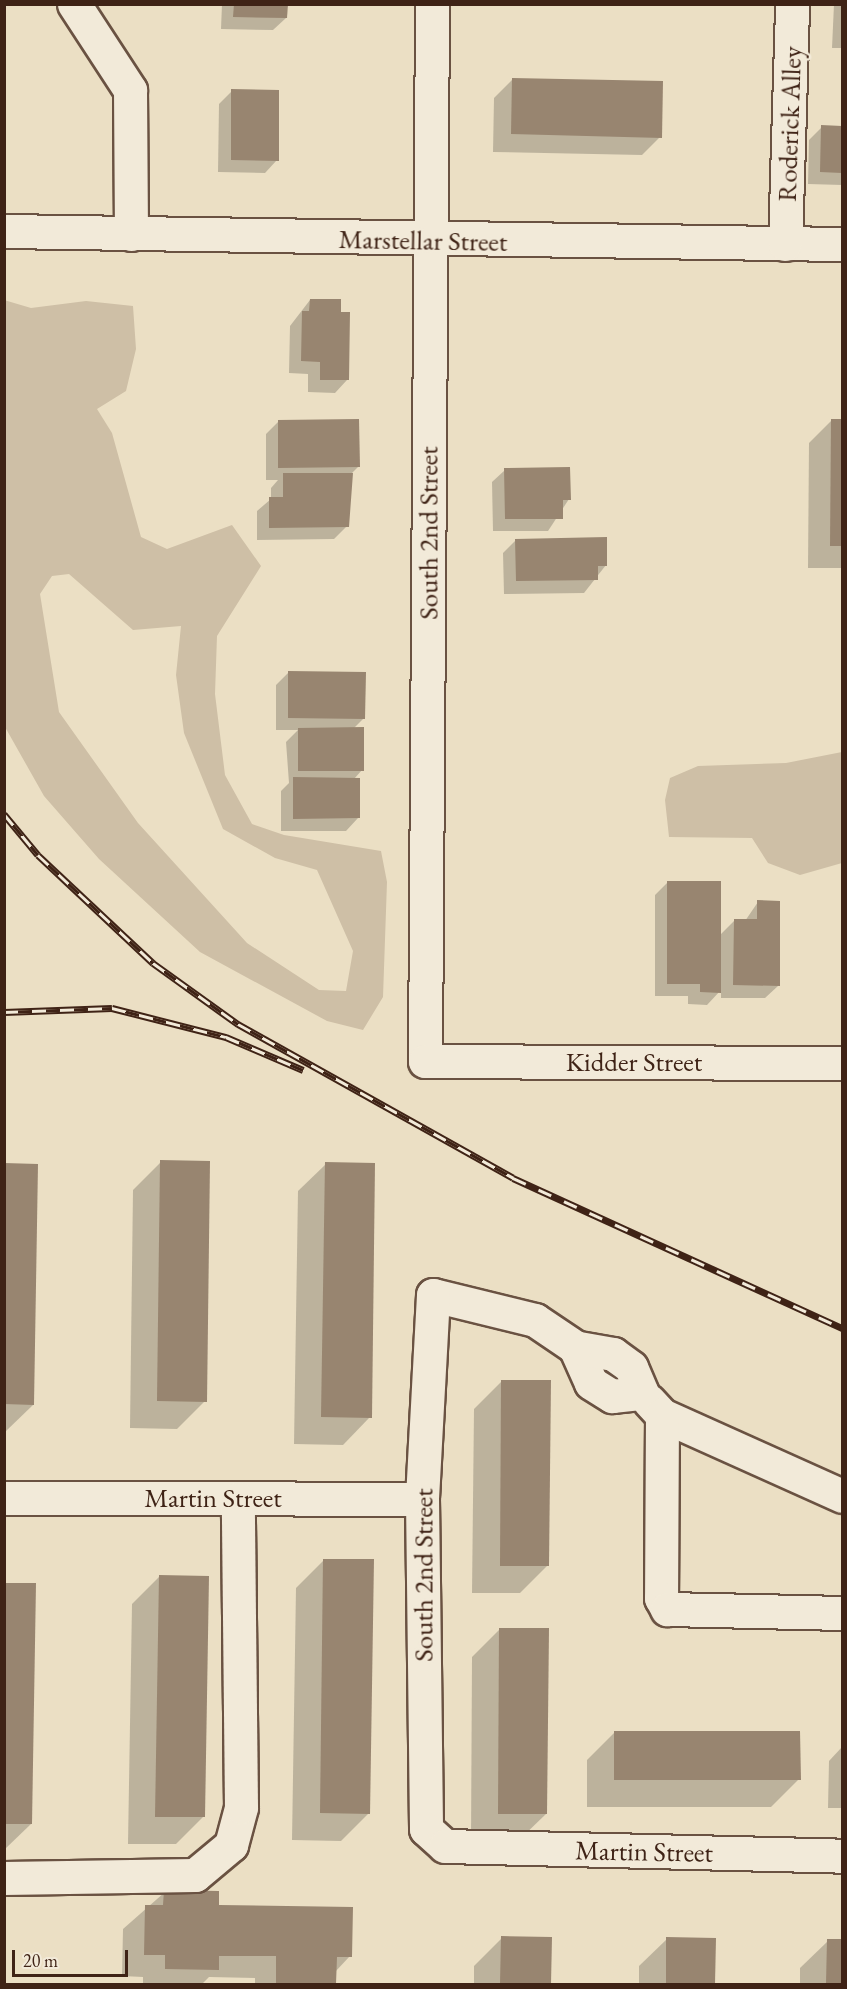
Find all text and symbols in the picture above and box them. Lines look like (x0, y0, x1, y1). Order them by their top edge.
street label: Roderick Alley (770, 46, 808, 202)
street label: Marstellar Street (338, 222, 508, 258)
street label: South 2nd Street (412, 446, 444, 620)
street label: Kidder Street (566, 1046, 702, 1078)
street label: Martin Street (144, 1482, 282, 1514)
street label: South 2nd Street (407, 1488, 439, 1662)
street label: Martin Street (575, 1834, 713, 1868)
scale bar (15, 1938, 130, 1976)
text: 20 m (23, 1949, 58, 1972)

